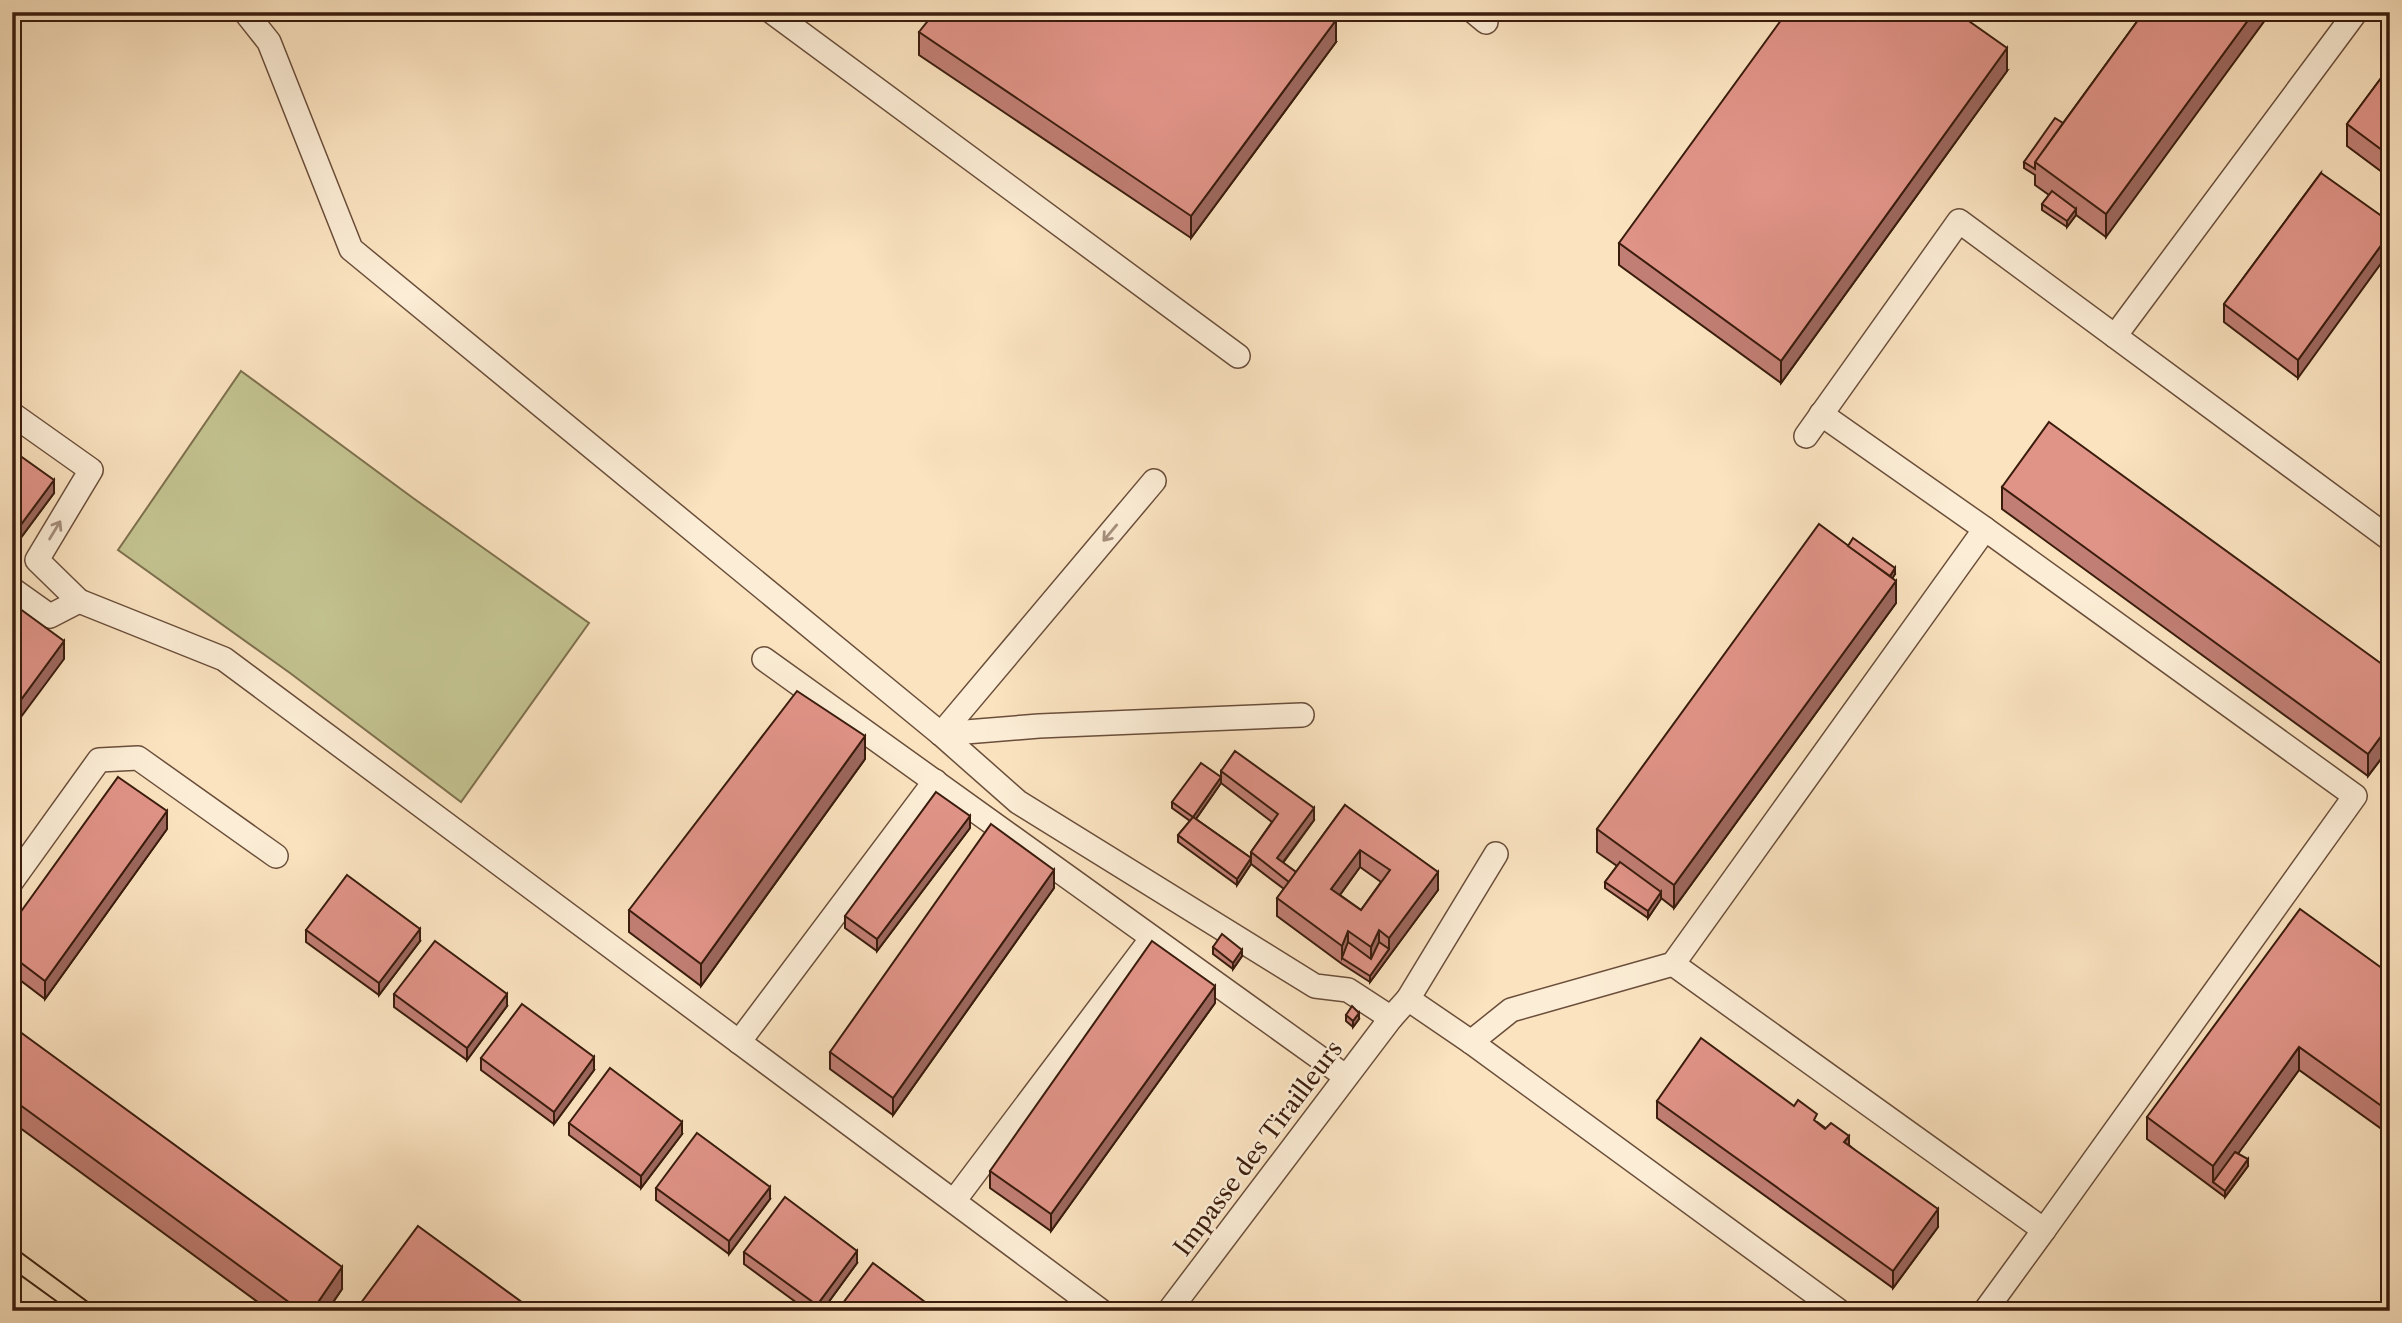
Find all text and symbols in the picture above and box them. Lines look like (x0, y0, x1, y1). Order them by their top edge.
one-way arrow (48, 521, 62, 541)
one-way arrow (1103, 524, 1119, 542)
street label: Impasse des Tirailleurs (1168, 1035, 1348, 1261)

